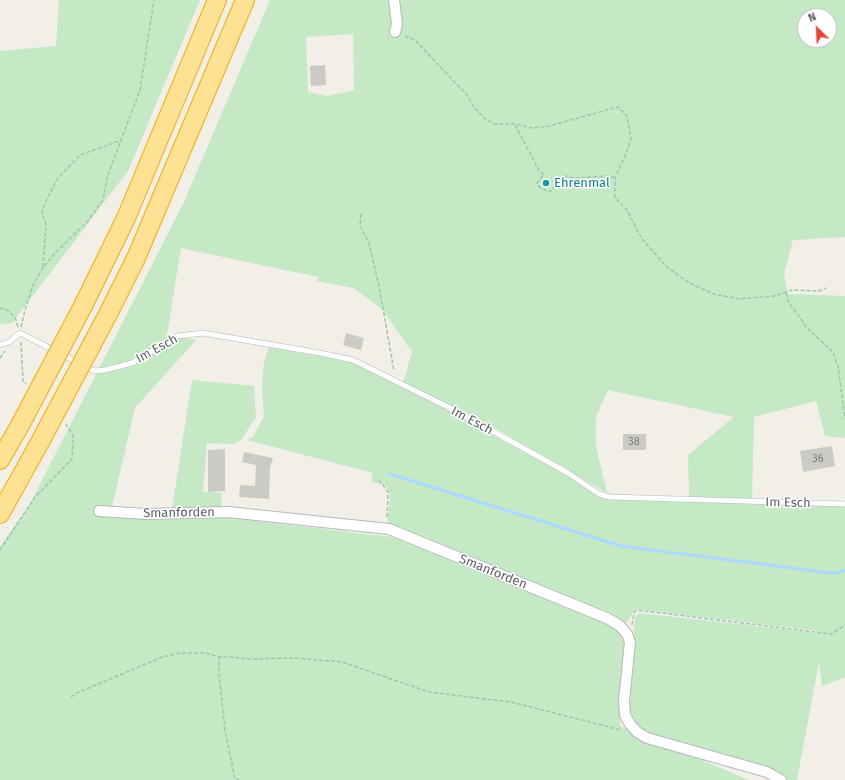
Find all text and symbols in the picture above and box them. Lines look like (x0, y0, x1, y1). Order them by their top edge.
north arrow (797, 8, 837, 48)
text: N (806, 10, 818, 25)
place label: Ehrenmal (554, 175, 610, 191)
marker: Ehrenmal (541, 178, 551, 188)
street label: Im Esch (133, 331, 181, 367)
street label: Im Esch (448, 403, 496, 439)
house number: 38 (628, 435, 640, 449)
house number: 36 (812, 452, 824, 466)
street label: Im Esch (765, 495, 811, 511)
street label: Smanforden (143, 505, 215, 521)
street label: Smanforden (457, 551, 529, 593)

